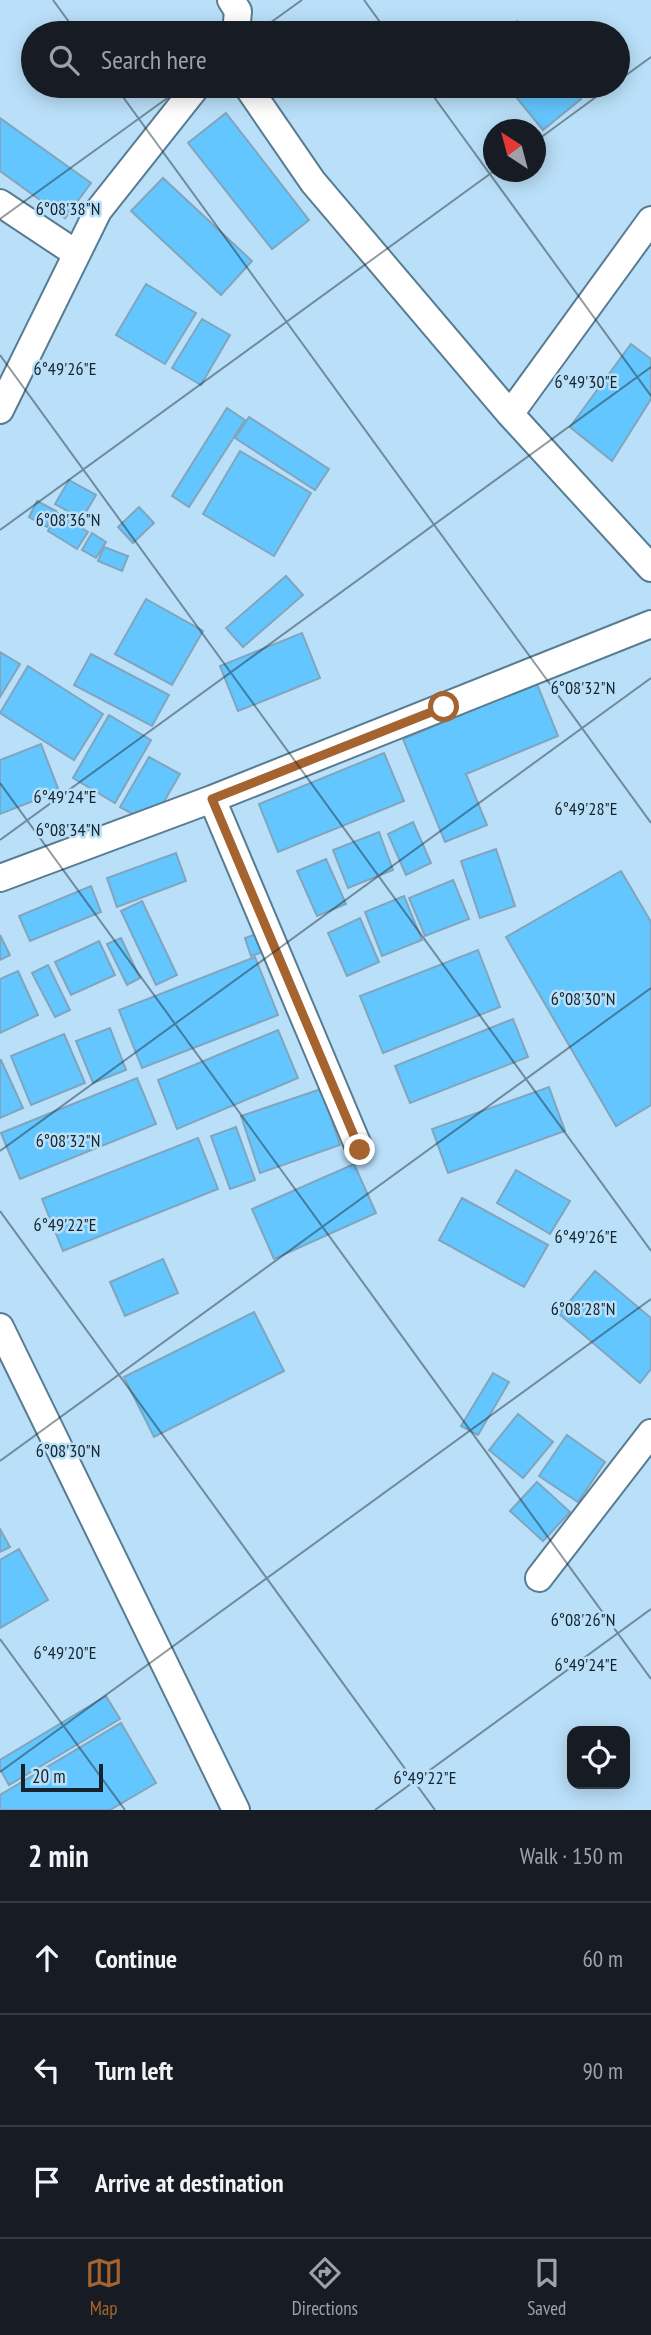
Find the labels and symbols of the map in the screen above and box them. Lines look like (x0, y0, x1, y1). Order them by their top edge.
north arrow (483, 119, 546, 182)
text: 6°08'38"N (36, 197, 100, 220)
text: 6°49'26"E (34, 357, 96, 380)
text: 6°49'30"E (555, 370, 617, 393)
text: 6°08'36"N (36, 508, 100, 531)
text: 6°08'32"N (551, 676, 615, 699)
route start (428, 691, 459, 722)
text: 6°49'24"E (34, 785, 96, 808)
text: 6°49'28"E (555, 797, 617, 820)
text: 6°08'34"N (36, 818, 100, 841)
text: 6°08'30"N (551, 987, 615, 1010)
text: 6°08'32"N (36, 1129, 100, 1152)
route end (344, 1134, 375, 1165)
text: 6°49'22"E (34, 1213, 96, 1236)
text: 6°49'26"E (555, 1225, 617, 1248)
text: 6°08'28"N (551, 1297, 615, 1320)
text: 6°08'30"N (36, 1439, 100, 1462)
text: 6°08'26"N (551, 1608, 615, 1631)
text: 6°49'20"E (34, 1641, 96, 1664)
text: 6°49'24"E (555, 1653, 617, 1676)
scale bar (21, 1761, 103, 1793)
text: 6°49'22"E (394, 1766, 456, 1789)

